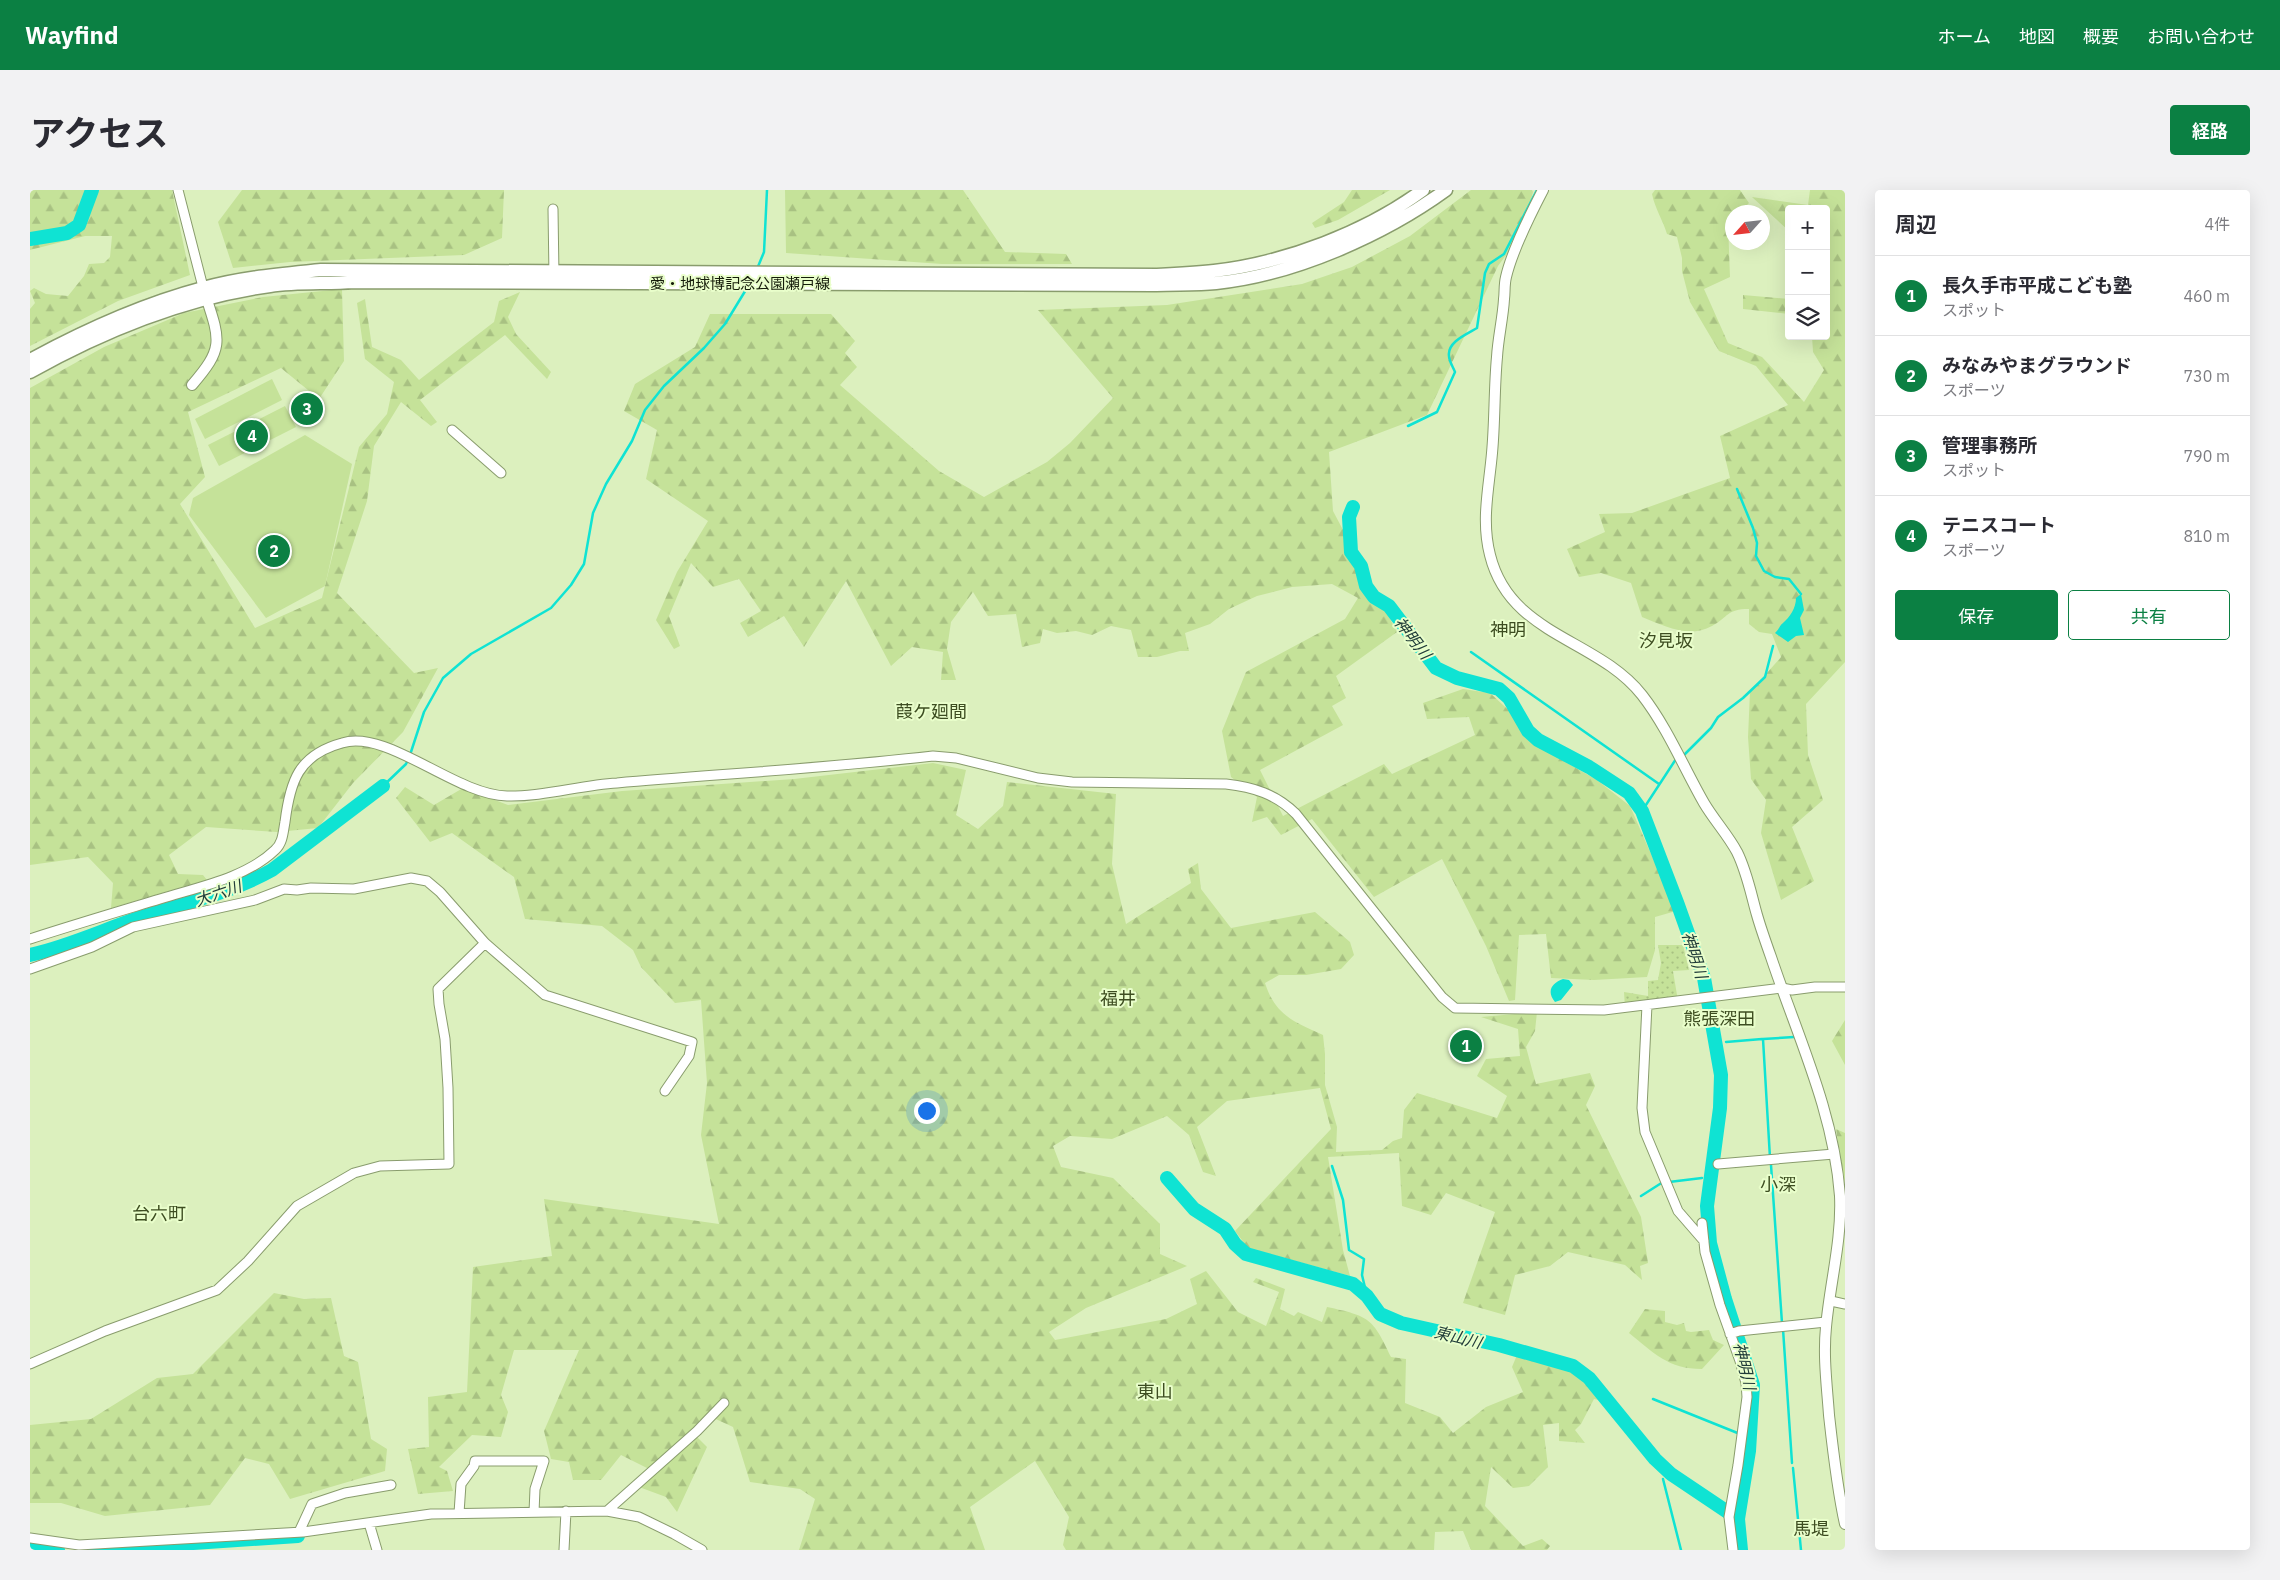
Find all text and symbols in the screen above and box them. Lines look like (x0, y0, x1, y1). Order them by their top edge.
text: Wayfind (25, 19, 118, 51)
text: ホーム (1938, 25, 1991, 48)
text: 地図 (2019, 25, 2055, 48)
text: 概要 (2083, 25, 2119, 48)
text: お問い合わせ (2147, 25, 2255, 48)
button: 経路 (2170, 105, 2250, 155)
text: アクセス (30, 110, 168, 156)
north arrow (1725, 205, 1770, 250)
map controls (1785, 205, 1830, 340)
button: + (1785, 205, 1830, 250)
text: 周辺 (1895, 210, 1937, 238)
text: 4件 (2204, 214, 2230, 234)
button: − (1785, 250, 1830, 295)
text: 長久手市平成こども塾 (1942, 273, 2132, 297)
street label: 愛・地球博記念公園瀬戸線 (650, 274, 830, 293)
text: 1 (1906, 286, 1916, 306)
text: 460 m (2183, 286, 2230, 306)
button: layers (1785, 295, 1830, 340)
text: スポット (1942, 300, 2006, 320)
text: みなみやまグラウンド (1942, 353, 2132, 377)
text: 2 (1906, 366, 1916, 386)
text: 730 m (2183, 366, 2230, 386)
text: スポーツ (1942, 380, 2006, 400)
pin: 3 (291, 390, 323, 428)
pin: 4 (236, 417, 268, 455)
text: 管理事務所 (1942, 433, 2037, 457)
text: 3 (1906, 446, 1916, 466)
text: 790 m (2183, 446, 2230, 466)
text: スポット (1942, 460, 2006, 480)
text: テニスコート (1942, 513, 2056, 537)
text: 4 (1906, 526, 1916, 546)
text: 810 m (2183, 526, 2230, 546)
pin: 2 (258, 532, 290, 570)
text: スポーツ (1942, 540, 2006, 560)
button: 保存 (1895, 590, 2058, 640)
button: 共有 (2068, 590, 2230, 640)
water label: 神明川 (1390, 613, 1437, 665)
district label: 神明 (1490, 618, 1526, 641)
district label: 汐見坂 (1639, 629, 1693, 652)
district label: 葭ケ廻間 (895, 700, 967, 723)
water label: 大六川 (192, 875, 246, 910)
water label: 神明川 (1678, 929, 1713, 983)
district label: 福井 (1100, 987, 1136, 1010)
district label: 熊張深田 (1683, 1007, 1755, 1030)
pin: 1 (1450, 1027, 1482, 1065)
your location (914, 1098, 940, 1124)
district label: 小深 (1760, 1173, 1796, 1196)
district label: 台六町 (132, 1202, 186, 1225)
water label: 東山川 (1432, 1321, 1486, 1353)
water label: 神明川 (1730, 1340, 1761, 1394)
district label: 東山 (1137, 1380, 1173, 1403)
district label: 馬堤 (1793, 1517, 1829, 1540)

